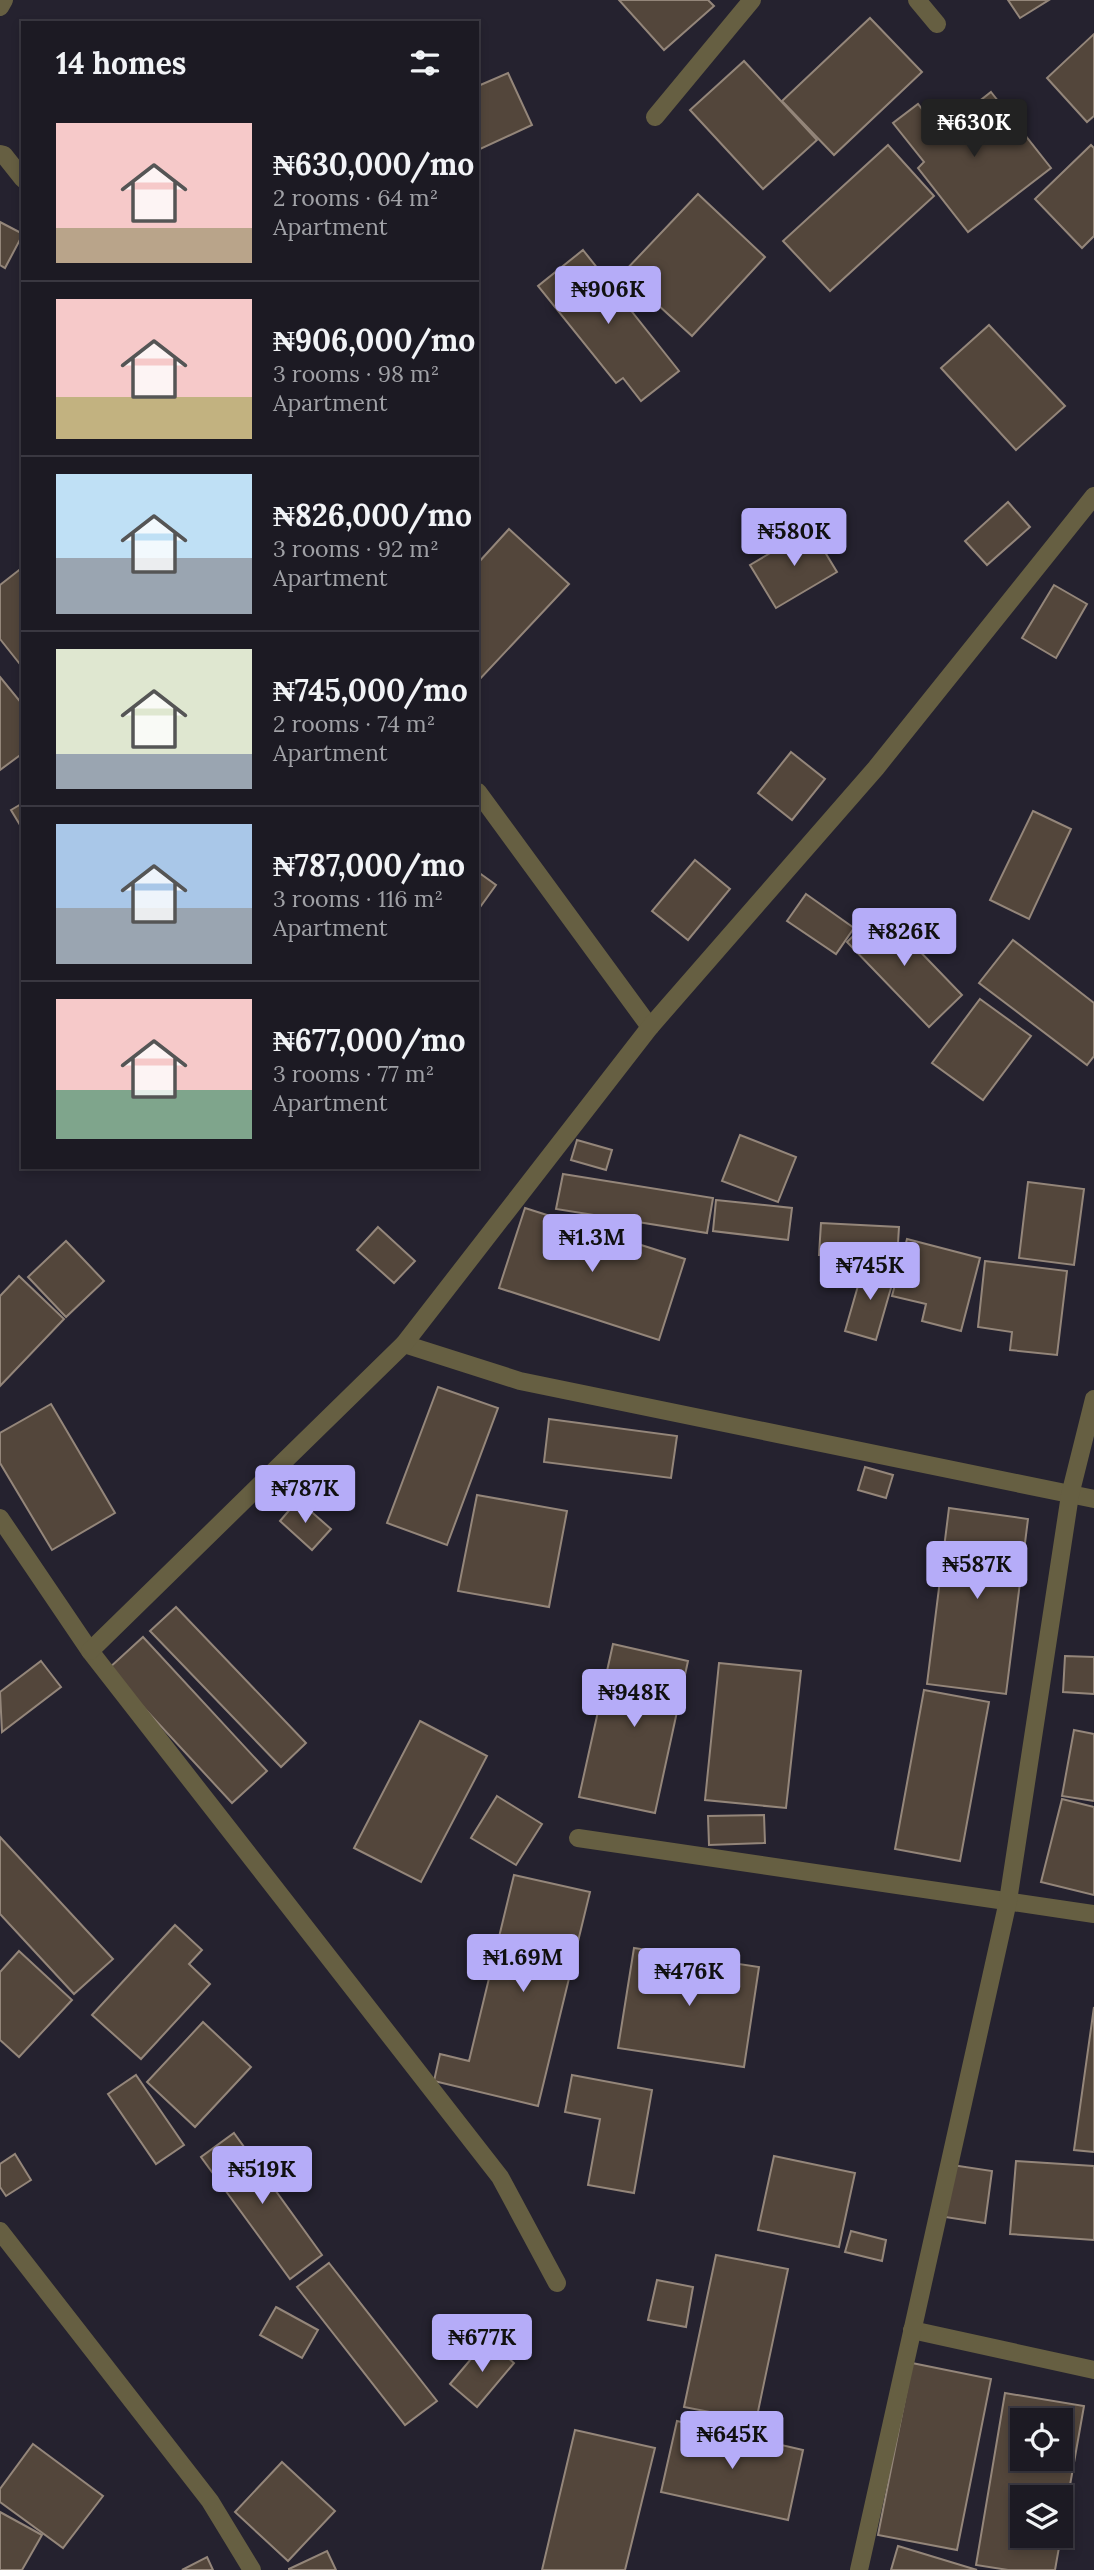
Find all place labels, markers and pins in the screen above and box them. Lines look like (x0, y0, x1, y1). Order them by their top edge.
pin: ₦630K (925, 100, 1023, 159)
pin: ₦906K (559, 266, 657, 326)
pin: ₦580K (745, 508, 843, 568)
pin: ₦826K (855, 908, 953, 968)
pin: ₦1.3M (543, 1214, 641, 1274)
pin: ₦745K (821, 1242, 919, 1302)
pin: ₦787K (256, 1466, 354, 1525)
pin: ₦587K (928, 1542, 1026, 1601)
pin: ₦948K (585, 1670, 683, 1729)
pin: ₦1.69M (466, 1934, 580, 1994)
pin: ₦476K (640, 1948, 738, 2008)
pin: ₦519K (213, 2146, 311, 2206)
pin: ₦677K (433, 2314, 531, 2374)
pin: ₦645K (683, 2412, 781, 2471)

